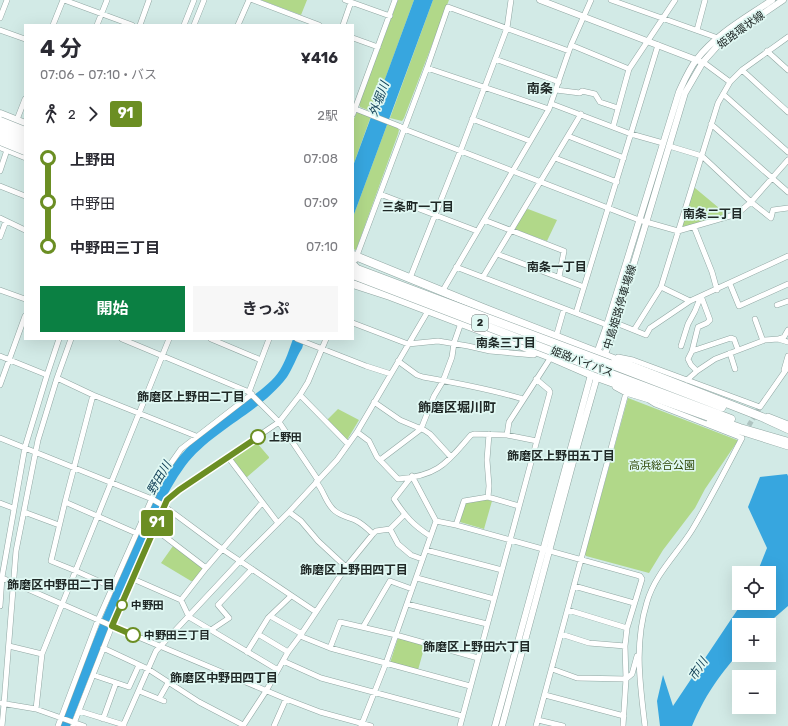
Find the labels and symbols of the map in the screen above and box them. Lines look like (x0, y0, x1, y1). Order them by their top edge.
street label: 姫路環状線 (715, 9, 767, 51)
water label: 外堀川 (366, 78, 392, 118)
district label: 南条 (527, 81, 553, 96)
district label: 三条町一丁目 (382, 200, 454, 214)
district label: 南条二丁目 (683, 207, 743, 221)
district label: 南条一丁目 (527, 260, 587, 274)
street label: 中島姫路停車場線 (601, 263, 639, 351)
road number: 2 (472, 315, 488, 331)
district label: 南条三丁目 (476, 336, 536, 350)
street label: 姫路バイパス (549, 344, 615, 380)
district label: 飾磨区上野田二丁目 (137, 390, 245, 404)
district label: 飾磨区堀川町 (418, 400, 496, 415)
marker: 上野田 (250, 429, 266, 445)
place label: 上野田 (269, 431, 302, 444)
district label: 飾磨区上野田五丁目 (507, 449, 615, 463)
water label: 野田川 (144, 457, 175, 497)
park label: 高浜総合公園 (629, 459, 695, 472)
line badge: 91 (139, 510, 175, 536)
district label: 飾磨区上野田四丁目 (300, 563, 408, 577)
district label: 飾磨区中野田二丁目 (7, 578, 115, 592)
marker: 中野田 (116, 599, 128, 611)
place label: 中野田 (131, 599, 164, 612)
marker: 中野田三丁目 (125, 627, 141, 643)
place label: 中野田三丁目 (144, 629, 210, 642)
district label: 飾磨区上野田六丁目 (423, 640, 531, 654)
water label: 市川 (685, 653, 712, 683)
district label: 飾磨区中野田四丁目 (170, 671, 278, 685)

